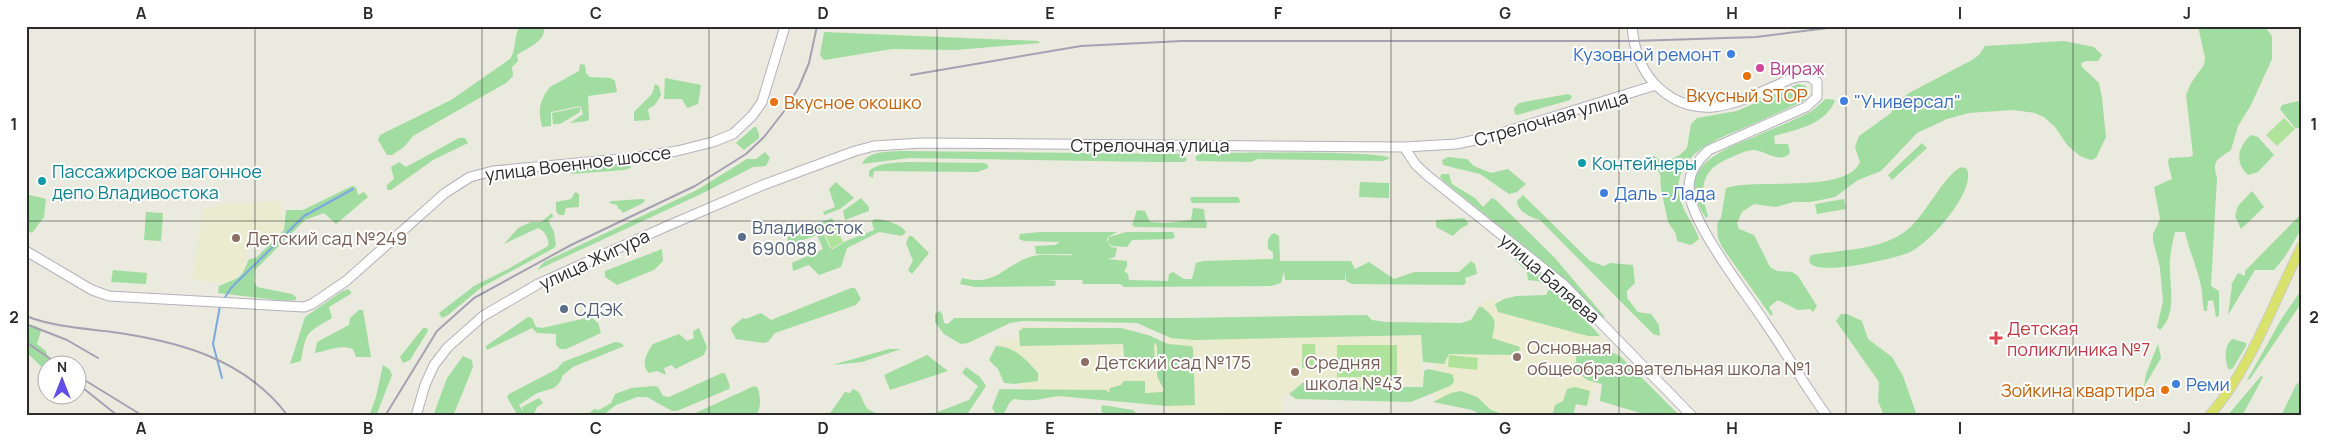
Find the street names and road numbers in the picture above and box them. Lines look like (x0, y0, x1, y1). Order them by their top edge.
street label: Стрелочная улица (1471, 85, 1631, 151)
street label: Стрелочная улица (1070, 133, 1230, 157)
street label: улица Военное шоссе (484, 140, 672, 186)
street label: улица Жигура (535, 223, 653, 295)
street label: улица Баляева (1495, 228, 1605, 328)

